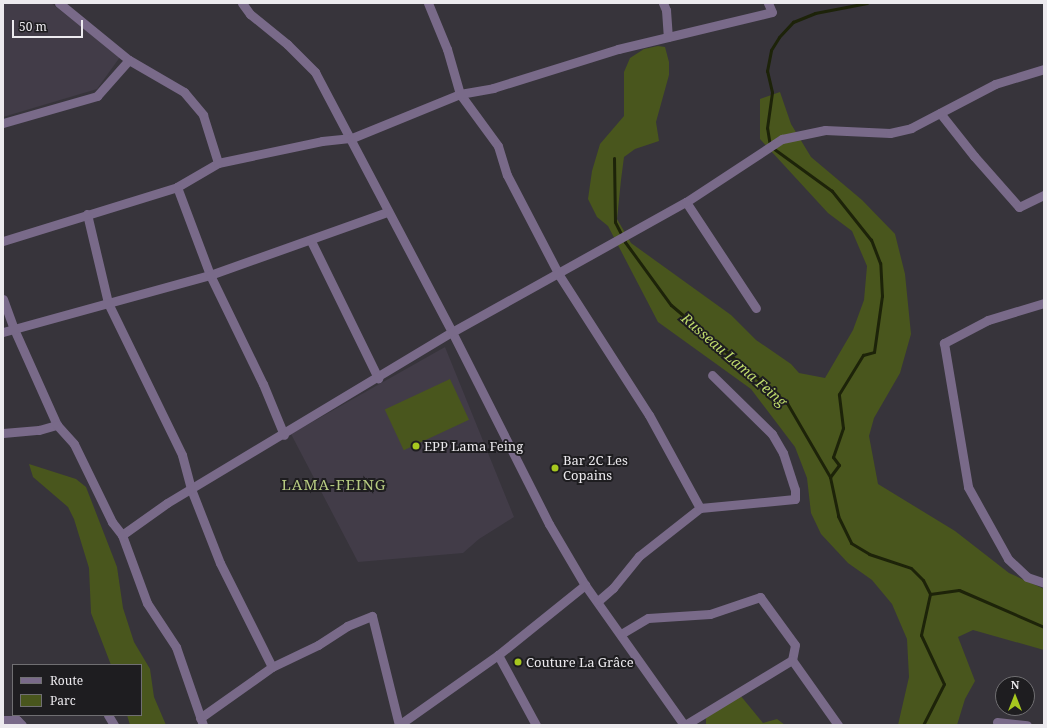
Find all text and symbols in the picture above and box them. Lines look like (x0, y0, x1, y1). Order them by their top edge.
scale bar (14, 12, 85, 38)
text: 50 m (19, 18, 47, 35)
water label: Russeau Lama Feing (678, 310, 790, 410)
place label: EPP Lama Feing (424, 438, 523, 454)
marker: EPP Lama Feing (411, 441, 421, 451)
place label: Bar 2C Les Copains (563, 453, 628, 484)
marker: Bar 2C Les Copains (550, 463, 560, 473)
district label: LAMA-FEING (281, 476, 387, 494)
place label: Couture La Grâce (526, 654, 634, 670)
marker: Couture La Grâce (513, 657, 523, 667)
legend (12, 664, 142, 716)
text: Route (50, 672, 83, 689)
north arrow (995, 676, 1035, 716)
text: N (1011, 677, 1019, 692)
text: Parc (50, 692, 76, 709)

